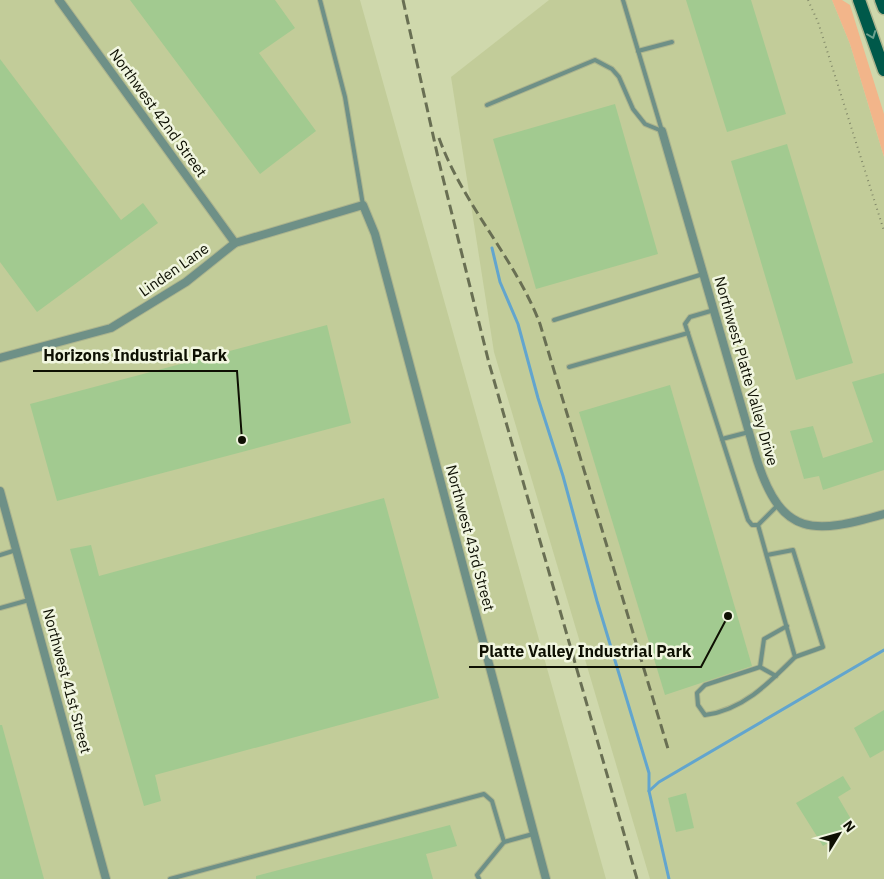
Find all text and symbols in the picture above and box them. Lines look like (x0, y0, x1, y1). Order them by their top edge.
one-way arrow (866, 30, 877, 39)
street label: Northwest 42nd Street (105, 45, 211, 181)
street label: Linden Lane (135, 239, 212, 301)
street label: Northwest Platte Valley Drive (710, 274, 783, 468)
callout: Horizons Industrial Park (33, 340, 237, 371)
text: Horizons Industrial Park (43, 345, 228, 365)
street label: Northwest 43rd Street (442, 463, 499, 613)
street label: Northwest 41st Street (39, 606, 96, 755)
callout: Platte Valley Industrial Park (469, 636, 701, 667)
text: Platte Valley Industrial Park (479, 641, 692, 661)
north arrow (814, 809, 864, 859)
text: N (839, 817, 860, 836)

